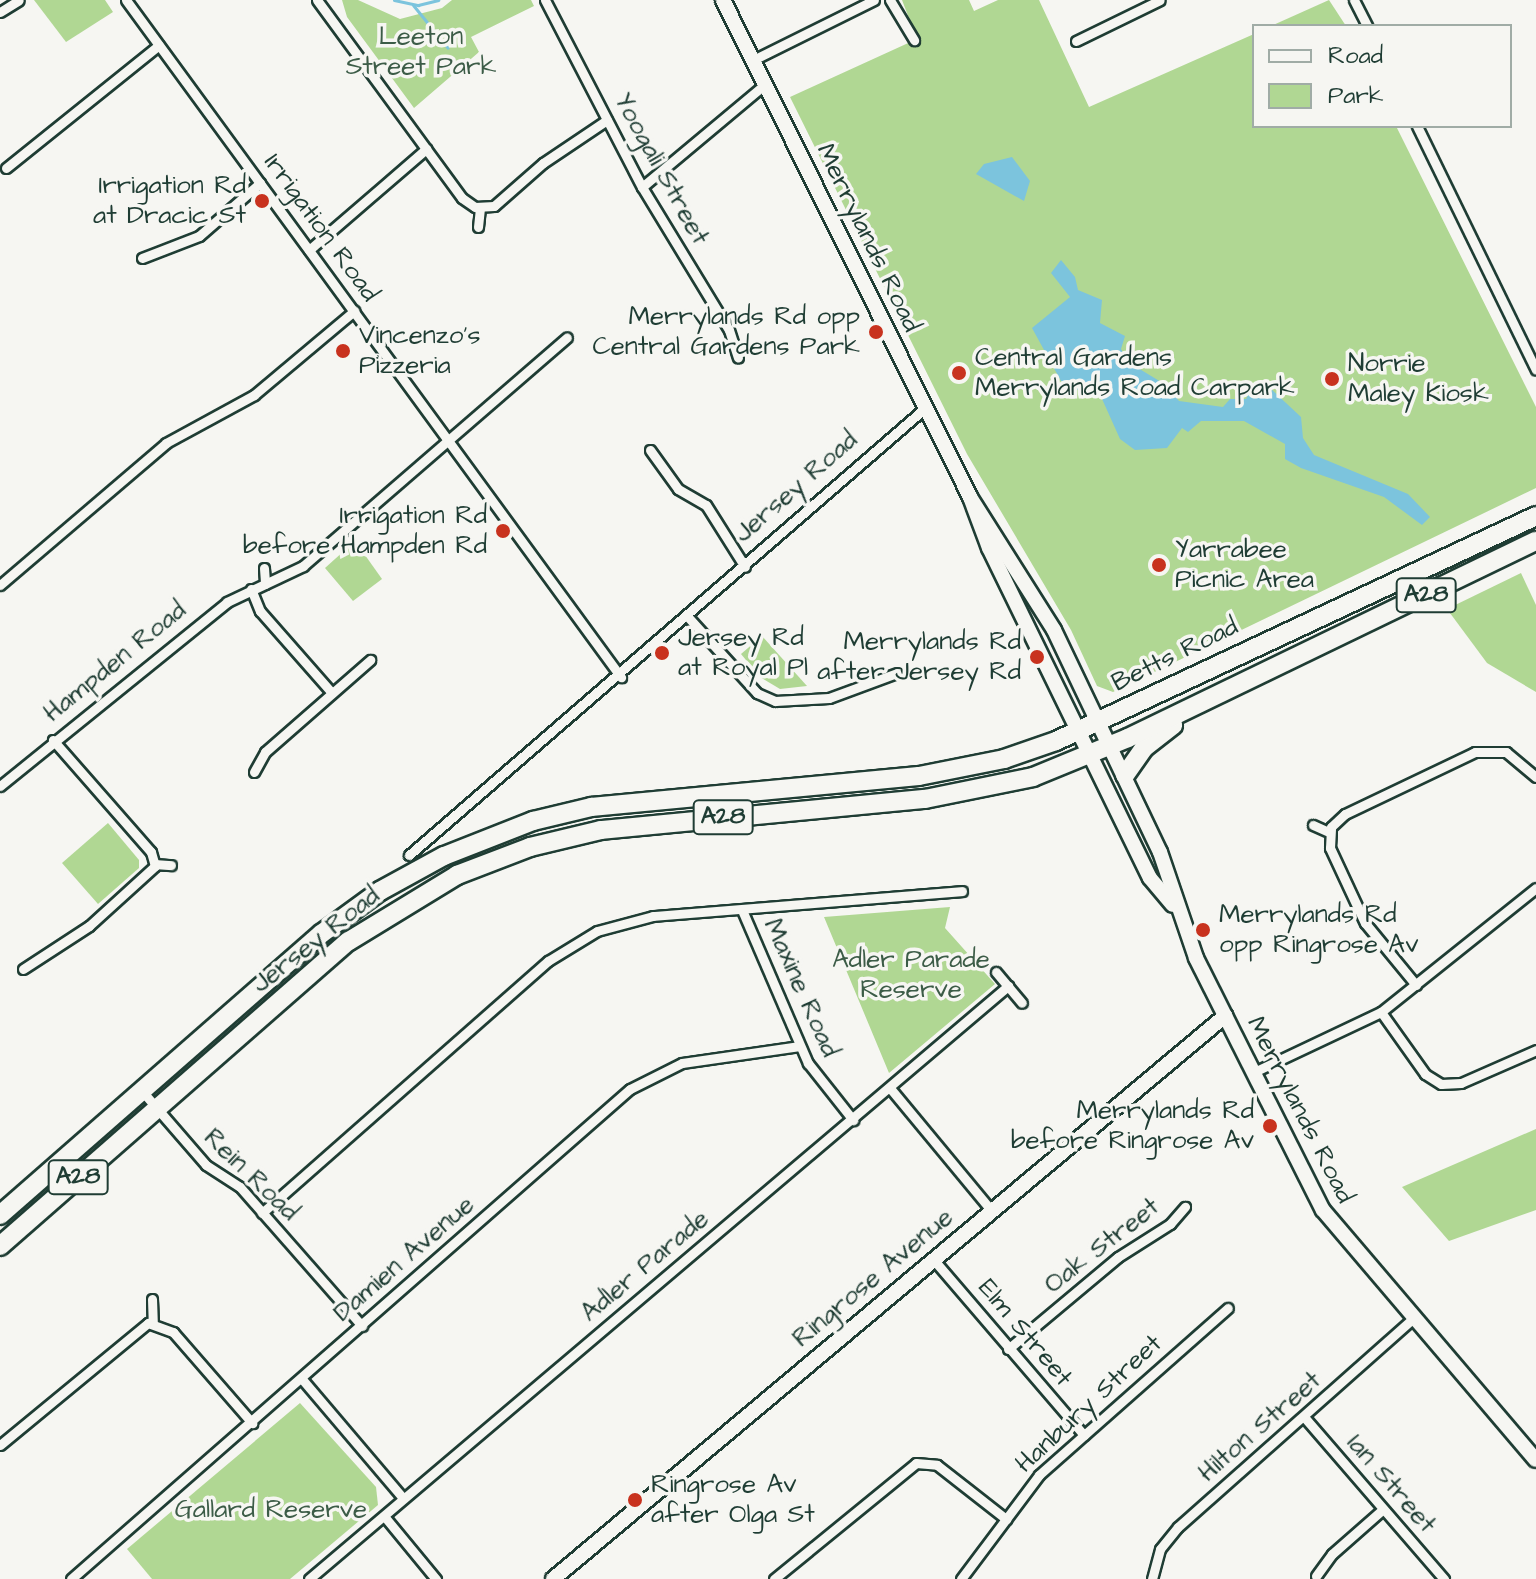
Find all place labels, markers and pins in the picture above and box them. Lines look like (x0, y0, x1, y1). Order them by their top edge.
place label: Irrigation Rd at Dracic St (93, 170, 246, 232)
marker: Irrigation Rd at Dracic St (253, 192, 271, 210)
place label: Merrylands Rd opp Central Gardens Park (592, 301, 860, 362)
place label: Vincenzo's Pizzeria (359, 320, 481, 382)
marker: Merrylands Rd opp Central Gardens Park (867, 323, 885, 341)
marker: Vincenzo's Pizzeria (334, 342, 352, 360)
place label: Central Gardens Merrylands Road Carpark (975, 342, 1295, 404)
place label: Norrie Maley Kiosk (1348, 348, 1489, 410)
marker: Central Gardens Merrylands Road Carpark (950, 364, 968, 382)
marker: Norrie Maley Kiosk (1323, 370, 1341, 388)
place label: Irrigation Rd before Hampden Rd (243, 500, 487, 562)
marker: Irrigation Rd before Hampden Rd (494, 522, 512, 540)
place label: Yarrabee Picnic Area (1175, 534, 1314, 596)
marker: Yarrabee Picnic Area (1150, 556, 1168, 574)
place label: Jersey Rd at Royal Pl (678, 622, 808, 684)
place label: Merrylands Rd after Jersey Rd (817, 626, 1021, 688)
marker: Jersey Rd at Royal Pl (653, 644, 671, 662)
marker: Merrylands Rd after Jersey Rd (1028, 648, 1046, 666)
place label: Merrylands Rd opp Ringrose Av (1219, 899, 1418, 960)
marker: Merrylands Rd opp Ringrose Av (1194, 921, 1212, 939)
place label: Merrylands Rd before Ringrose Av (1011, 1095, 1254, 1156)
marker: Merrylands Rd before Ringrose Av (1261, 1117, 1279, 1135)
place label: Ringrose Av after Olga St (651, 1469, 815, 1530)
marker: Ringrose Av after Olga St (626, 1491, 644, 1509)

